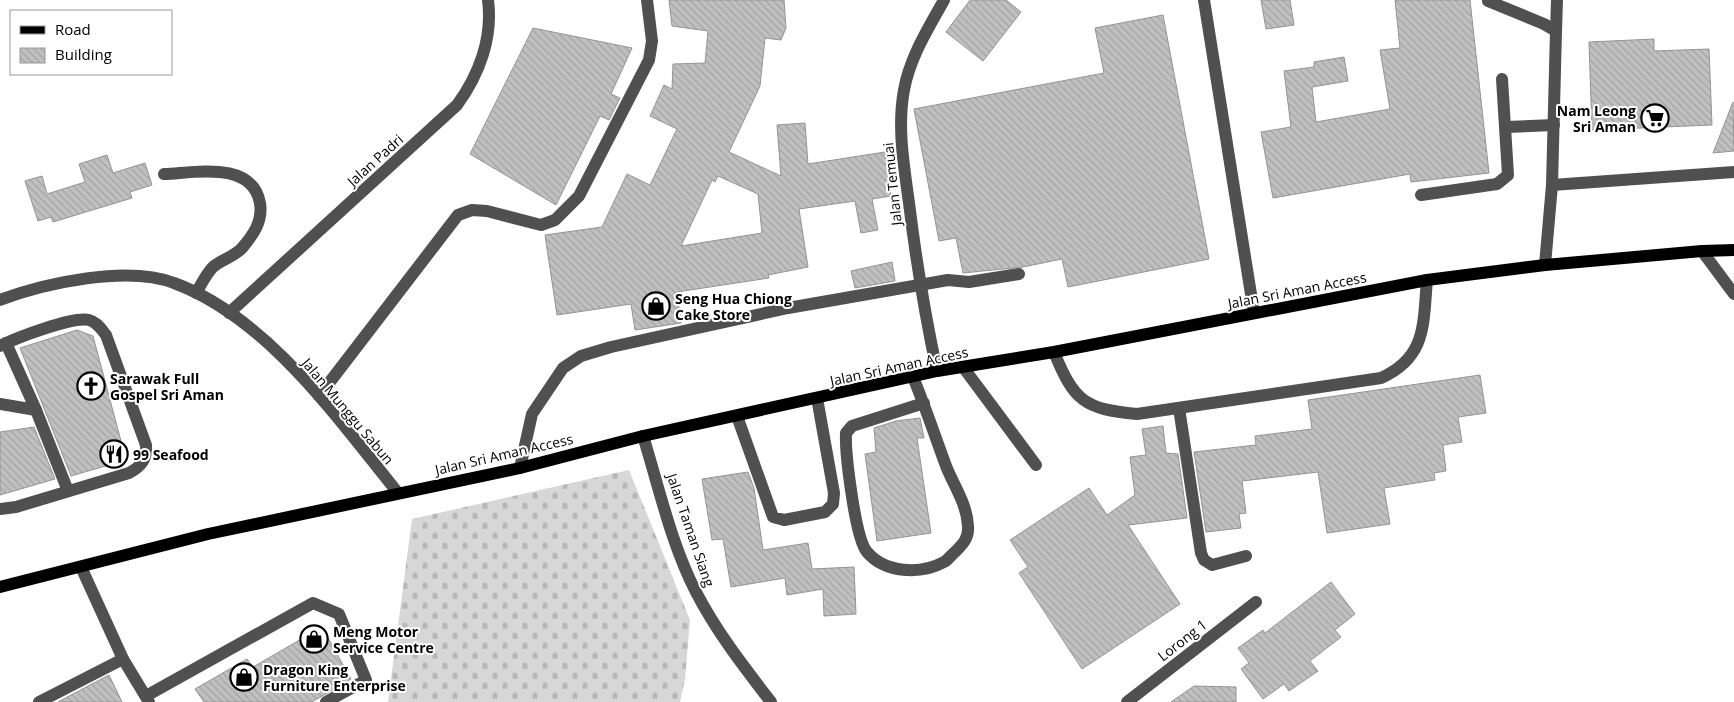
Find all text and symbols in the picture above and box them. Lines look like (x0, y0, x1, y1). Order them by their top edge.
legend (10, 10, 172, 75)
text: Road (55, 19, 91, 39)
text: Building (55, 44, 112, 64)
place label: Nam Leong Sri Aman (1557, 101, 1636, 136)
supermarket icon: Nam Leong Sri Aman (1640, 103, 1670, 133)
street label: Jalan Padri (341, 130, 407, 192)
street label: Jalan Temuai (878, 141, 906, 229)
street label: Jalan Sri Aman Access (1224, 267, 1368, 313)
place label: Seng Hua Chiong Cake Store (675, 289, 792, 324)
shop icon: Seng Hua Chiong Cake Store (641, 291, 671, 321)
street label: Jalan Sri Aman Access (826, 342, 970, 390)
street label: Jalan Munggu Sabun (297, 352, 398, 468)
place label: Sarawak Full Gospel Sri Aman (110, 369, 224, 404)
church icon: Sarawak Full Gospel Sri Aman (76, 371, 106, 401)
street label: Jalan Sri Aman Access (431, 429, 575, 480)
restaurant icon: 99 Seafood (99, 439, 129, 469)
place label: 99 Seafood (133, 445, 209, 464)
street label: Jalan Taman Siang (662, 469, 719, 590)
street label: Lorong 1 (1153, 615, 1211, 665)
place label: Meng Motor Service Centre (333, 622, 434, 657)
shop icon: Meng Motor Service Centre (299, 624, 329, 654)
place label: Dragon King Furniture Enterprise (263, 660, 406, 695)
shop icon: Dragon King Furniture Enterprise (229, 662, 259, 692)

